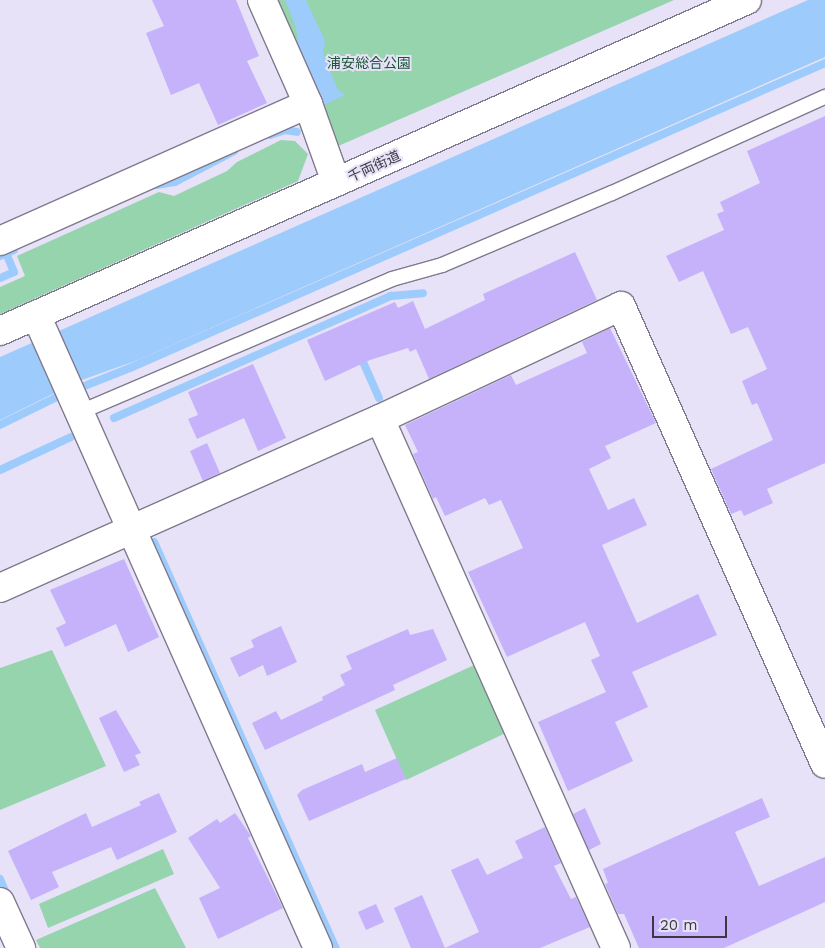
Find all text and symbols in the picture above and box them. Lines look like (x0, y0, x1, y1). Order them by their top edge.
park label: 浦安総合公園 (327, 55, 411, 71)
street label: 千両街道 (345, 147, 403, 185)
scale bar (655, 906, 730, 938)
text: 20 m (660, 916, 698, 934)

